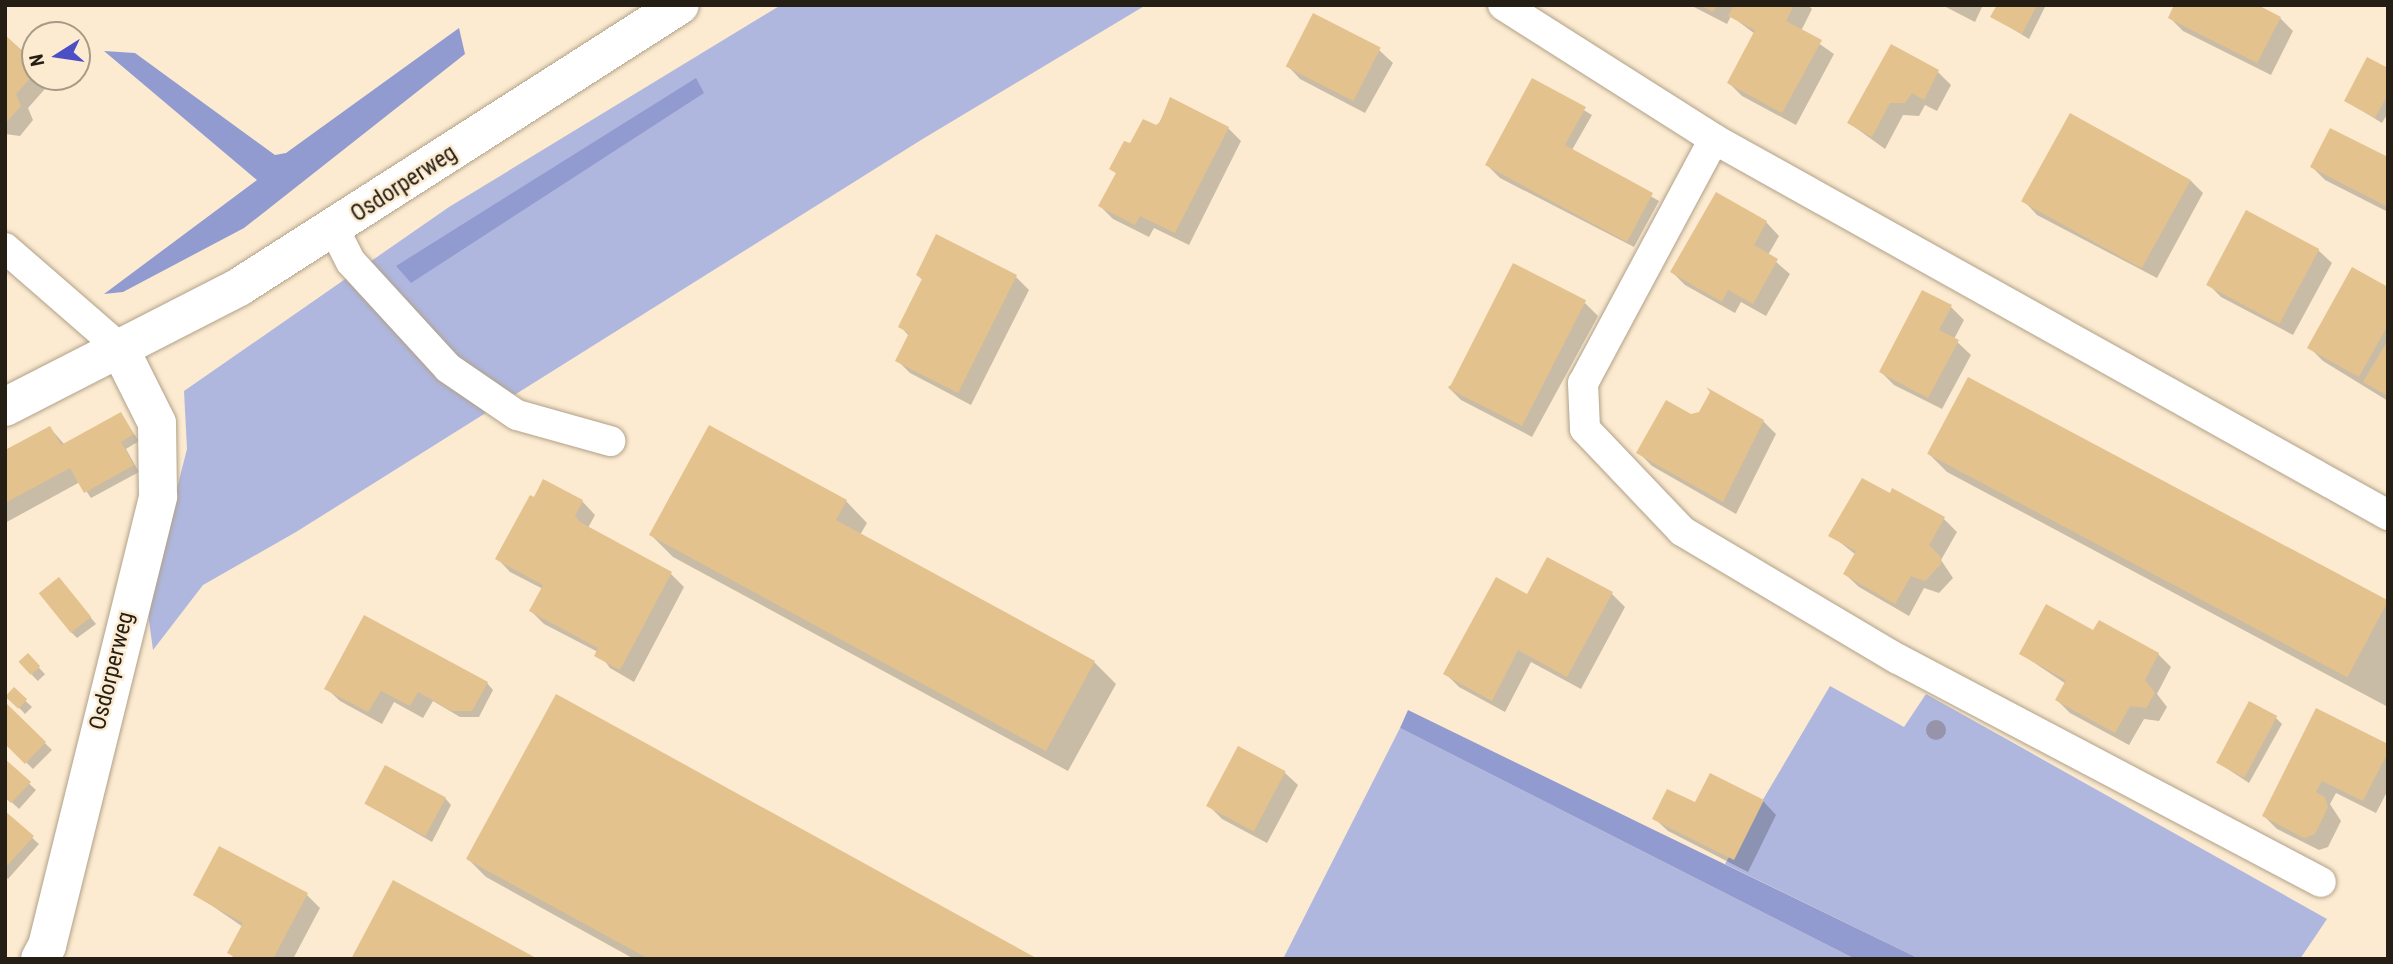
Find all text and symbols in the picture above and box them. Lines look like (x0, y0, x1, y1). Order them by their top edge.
north arrow (21, 21, 91, 91)
text: N (24, 52, 49, 68)
street label: Osdorperweg (346, 140, 462, 228)
street label: Osdorperweg (84, 609, 140, 733)

